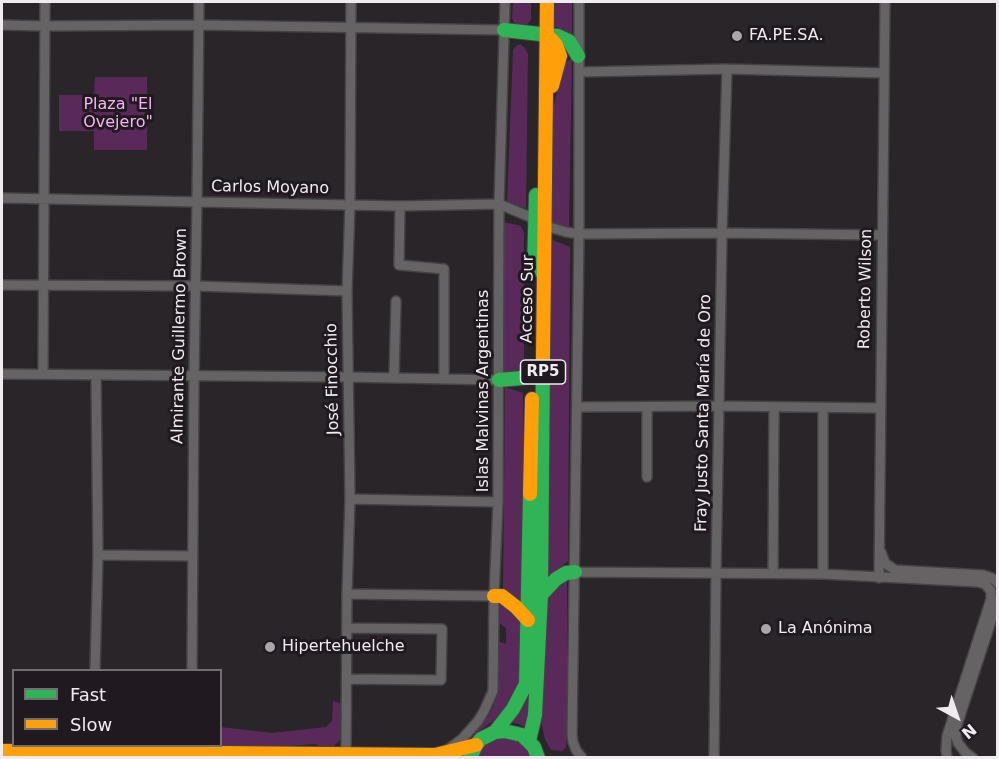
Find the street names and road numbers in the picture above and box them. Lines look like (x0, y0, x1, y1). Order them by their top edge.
street label: Carlos Moyano (211, 177, 329, 199)
street label: Almirante Guillermo Brown (169, 228, 191, 444)
street label: Roberto Wilson (855, 229, 877, 349)
street label: Acceso Sur (518, 255, 538, 343)
street label: Islas Malvinas Argentinas (474, 290, 494, 492)
street label: Fray Justo Santa María de Oro (692, 294, 716, 532)
street label: José Finocchio (322, 323, 344, 435)
road number: RP5 (520, 360, 566, 384)

